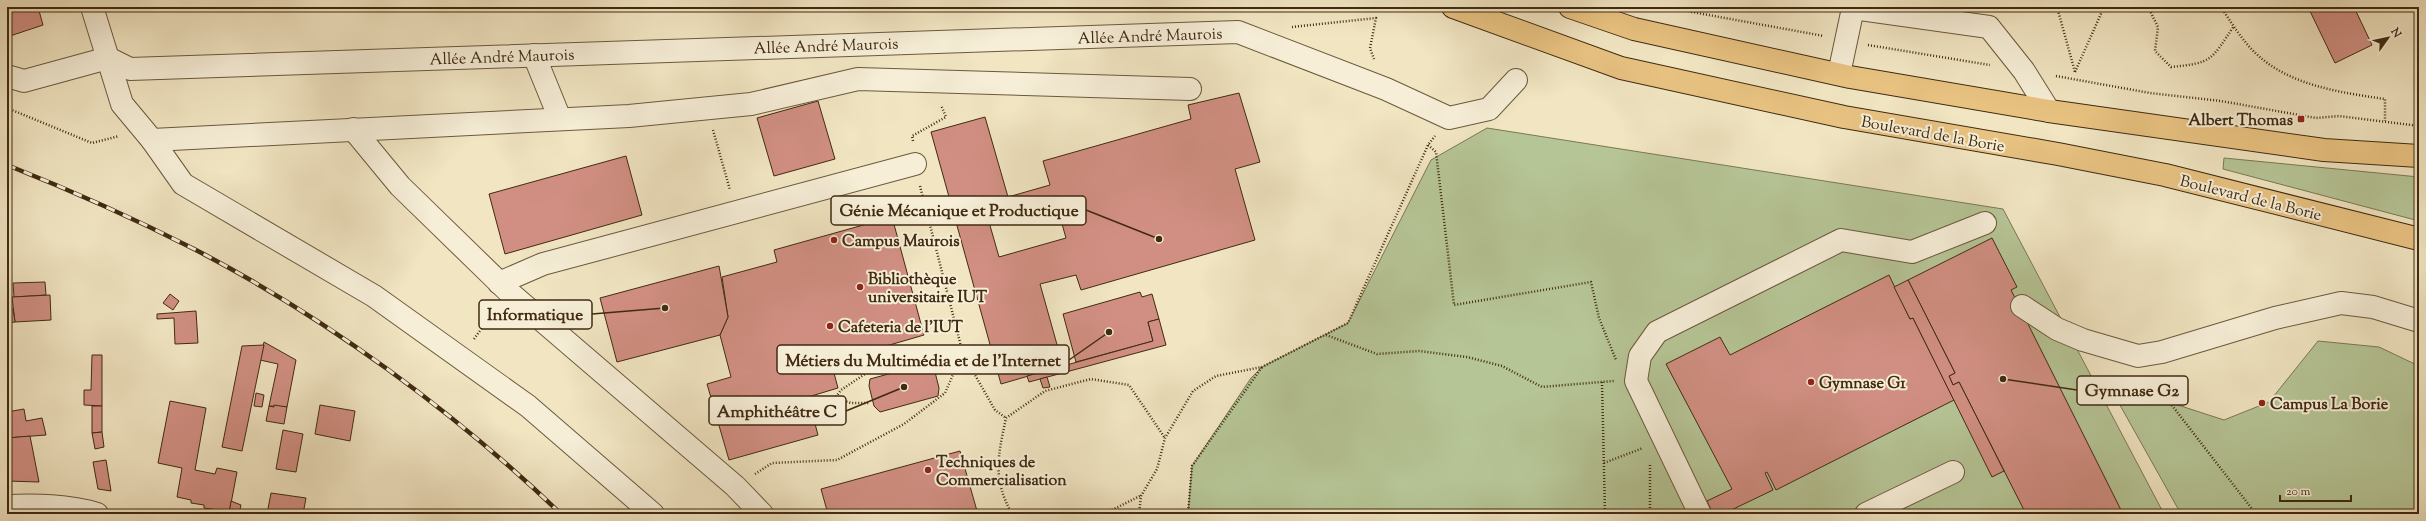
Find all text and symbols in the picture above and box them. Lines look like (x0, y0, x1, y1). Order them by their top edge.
north arrow (2368, 18, 2408, 58)
street label: Allée André Maurois (1077, 23, 1223, 52)
text: N (2386, 24, 2405, 41)
street label: Allée André Maurois (753, 33, 899, 62)
street label: Allée André Maurois (429, 44, 575, 73)
place label: Albert Thomas (2188, 110, 2293, 133)
street label: Boulevard de la Borie (1859, 112, 2006, 159)
marker: Albert Thomas (2296, 114, 2306, 124)
street label: Boulevard de la Borie (2177, 171, 2324, 228)
callout: Génie Mécanique et Productique (831, 196, 1086, 225)
text: Génie Mécanique et Productique (839, 200, 1079, 224)
place label: Campus Maurois (842, 231, 960, 254)
marker: Campus Maurois (829, 235, 839, 245)
place label: Bibliothèque universitaire IUT (868, 269, 988, 310)
marker: Bibliothèque universitaire IUT (855, 282, 865, 292)
callout: Informatique (479, 300, 592, 329)
text: Informatique (487, 304, 583, 328)
place label: Cafeteria de l'IUT (838, 317, 963, 340)
marker: Cafeteria de l'IUT (825, 321, 835, 331)
callout: Métiers du Multimédia et de l'Internet (777, 345, 1069, 374)
text: Métiers du Multimédia et de l'Internet (785, 350, 1061, 374)
place label: Gymnase G1 (1819, 373, 1906, 396)
callout: Gymnase G2 (2077, 376, 2188, 405)
marker: Gymnase G1 (1806, 377, 1816, 387)
text: Gymnase G2 (2085, 380, 2179, 404)
place label: Campus La Borie (2270, 394, 2389, 417)
callout: Amphithéâtre C (709, 396, 846, 425)
marker: Campus La Borie (2257, 398, 2267, 408)
text: Amphithéâtre C (717, 401, 837, 425)
place label: Techniques de Commercialisation (936, 452, 1067, 493)
marker: Techniques de Commercialisation (923, 465, 933, 475)
scale bar (2280, 477, 2351, 503)
text: 20 m (2286, 483, 2311, 501)

